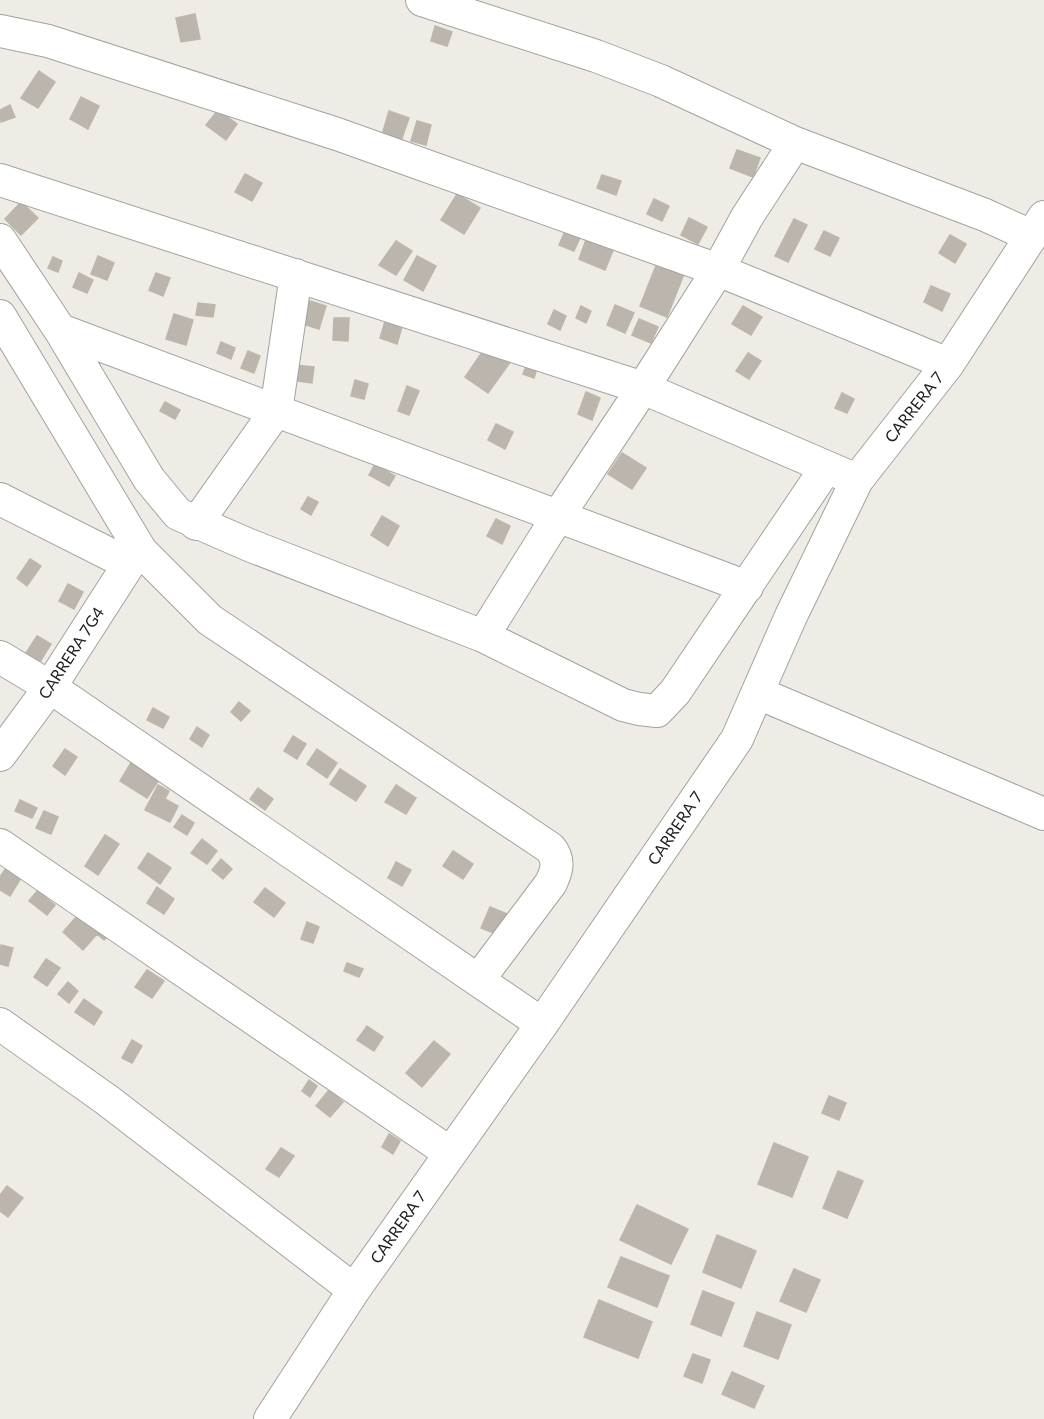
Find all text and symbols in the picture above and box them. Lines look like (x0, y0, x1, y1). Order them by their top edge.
street label: CARRERA 7 (880, 368, 947, 446)
street label: CARRERA 7G4 (34, 603, 107, 702)
street label: CARRERA 7 (643, 787, 706, 868)
street label: CARRERA 7 (366, 1187, 430, 1267)

